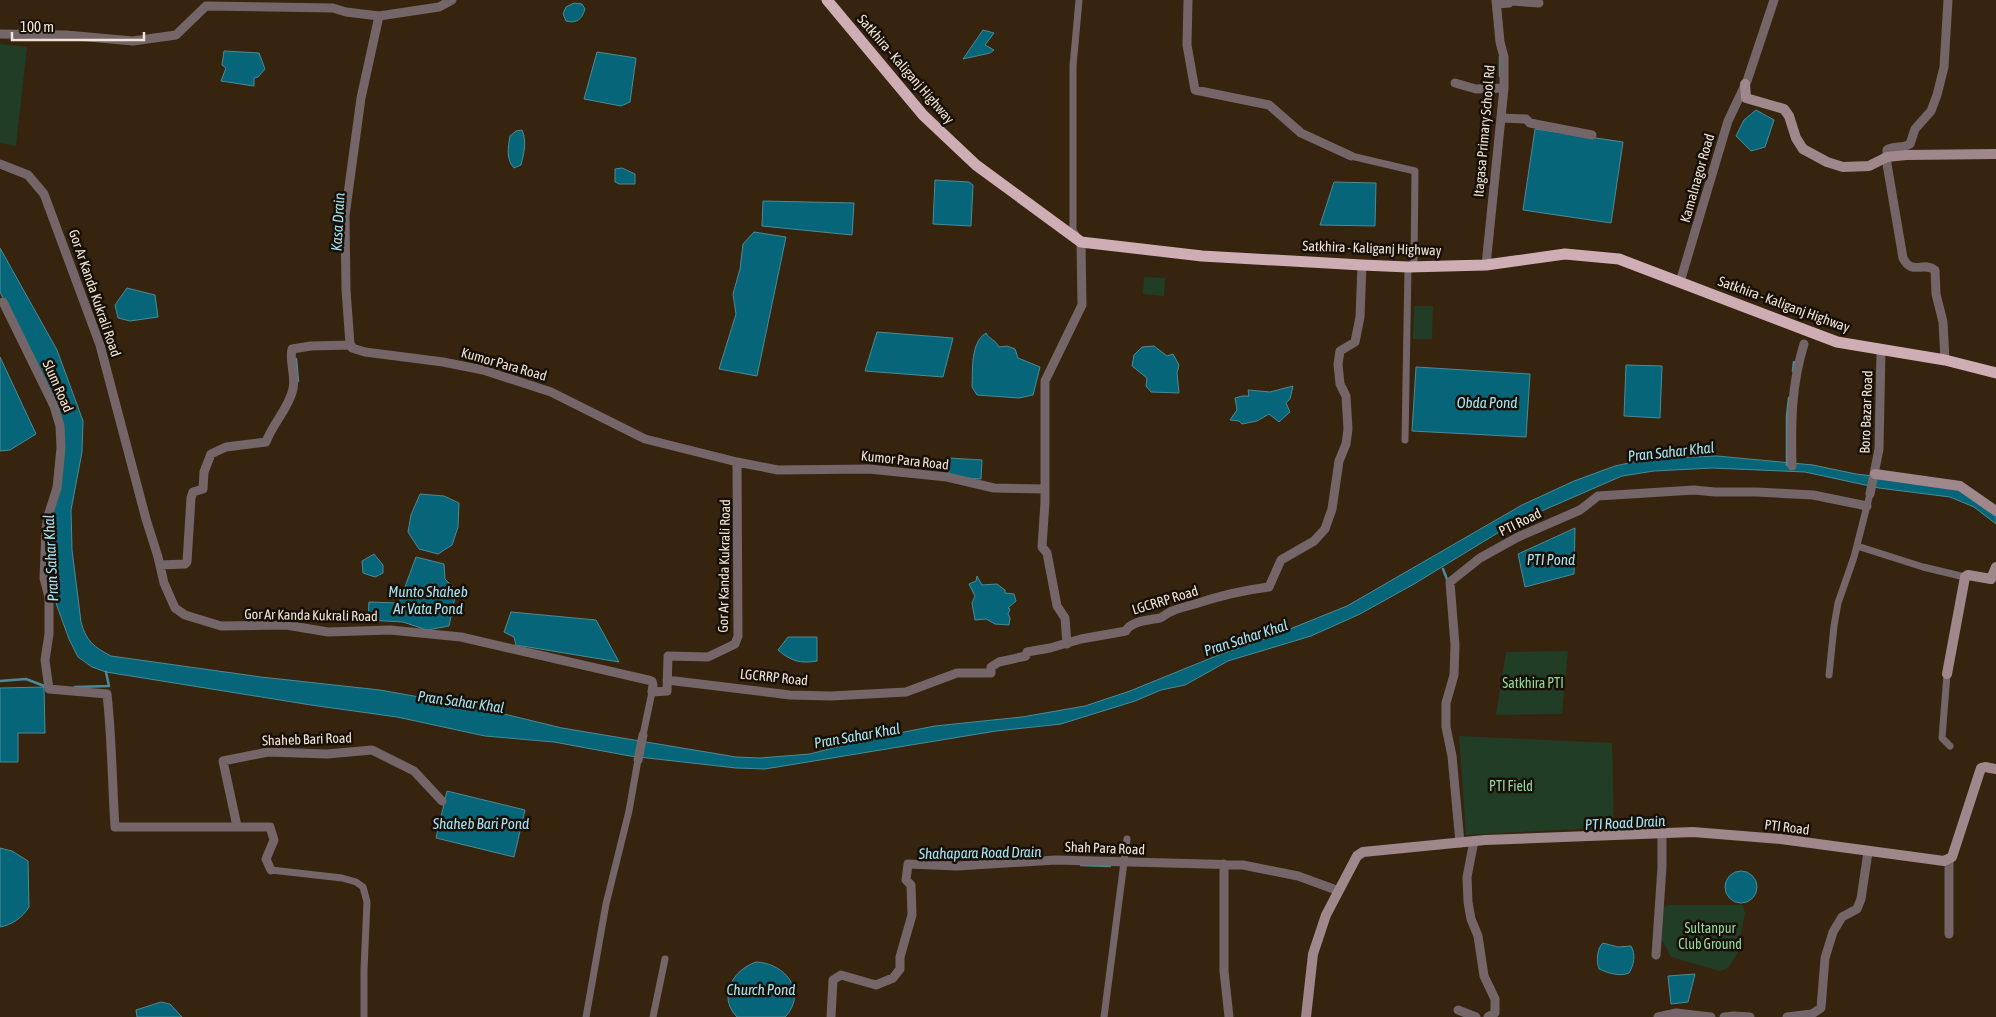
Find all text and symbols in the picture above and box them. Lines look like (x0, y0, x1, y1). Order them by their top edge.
scale bar (12, 10, 145, 42)
street label: Satkhira - Kaliganj Highway (854, 11, 958, 127)
text: 100 m (20, 18, 54, 35)
street label: Itagasa Primary School Rd (1470, 64, 1498, 198)
street label: Kamalnagor Road (1677, 132, 1717, 224)
water label: Kasa Drain (327, 192, 348, 252)
street label: Gor Ar Kanda Kukrali Road (66, 227, 124, 359)
street label: Satkhira - Kaliganj Highway (1302, 238, 1442, 258)
street label: Satkhira - Kaliganj Highway (1716, 273, 1852, 335)
street label: Kumor Para Road (459, 344, 549, 384)
street label: Slum Road (39, 358, 77, 414)
street label: Boro Bazar Road (1857, 370, 1875, 454)
water label: Obda Pond (1457, 394, 1517, 411)
water label: Pran Sahar Khal (1627, 438, 1715, 465)
street label: Kumor Para Road (860, 447, 950, 473)
street label: Gor Ar Kanda Kukrali Road (715, 499, 733, 633)
street label: PTI Road (1496, 505, 1544, 539)
water label: Pran Sahar Khal (40, 514, 61, 602)
water label: PTI Pond (1527, 551, 1575, 568)
street label: LGCRRP Road (1130, 582, 1200, 618)
water label: Munto Shaheb Ar Vata Pond (388, 583, 468, 617)
street label: Gor Ar Kanda Kukrali Road (244, 606, 378, 624)
water label: Pran Sahar Khal (1202, 616, 1290, 659)
street label: LGCRRP Road (739, 665, 809, 689)
park label: Satkhira PTI (1502, 675, 1564, 691)
water label: Pran Sahar Khal (417, 687, 505, 716)
water label: Pran Sahar Khal (812, 720, 901, 751)
street label: Shaheb Bari Road (262, 729, 352, 749)
park label: PTI Field (1489, 778, 1533, 794)
water label: PTI Road Drain (1584, 812, 1666, 833)
water label: Shaheb Bari Pond (432, 815, 529, 832)
street label: PTI Road (1764, 816, 1810, 838)
street label: Shah Para Road (1065, 839, 1145, 857)
water label: Shahapara Road Drain (918, 843, 1041, 862)
park label: Sultanpur Club Ground (1678, 920, 1742, 952)
water label: Church Pond (727, 981, 795, 998)

